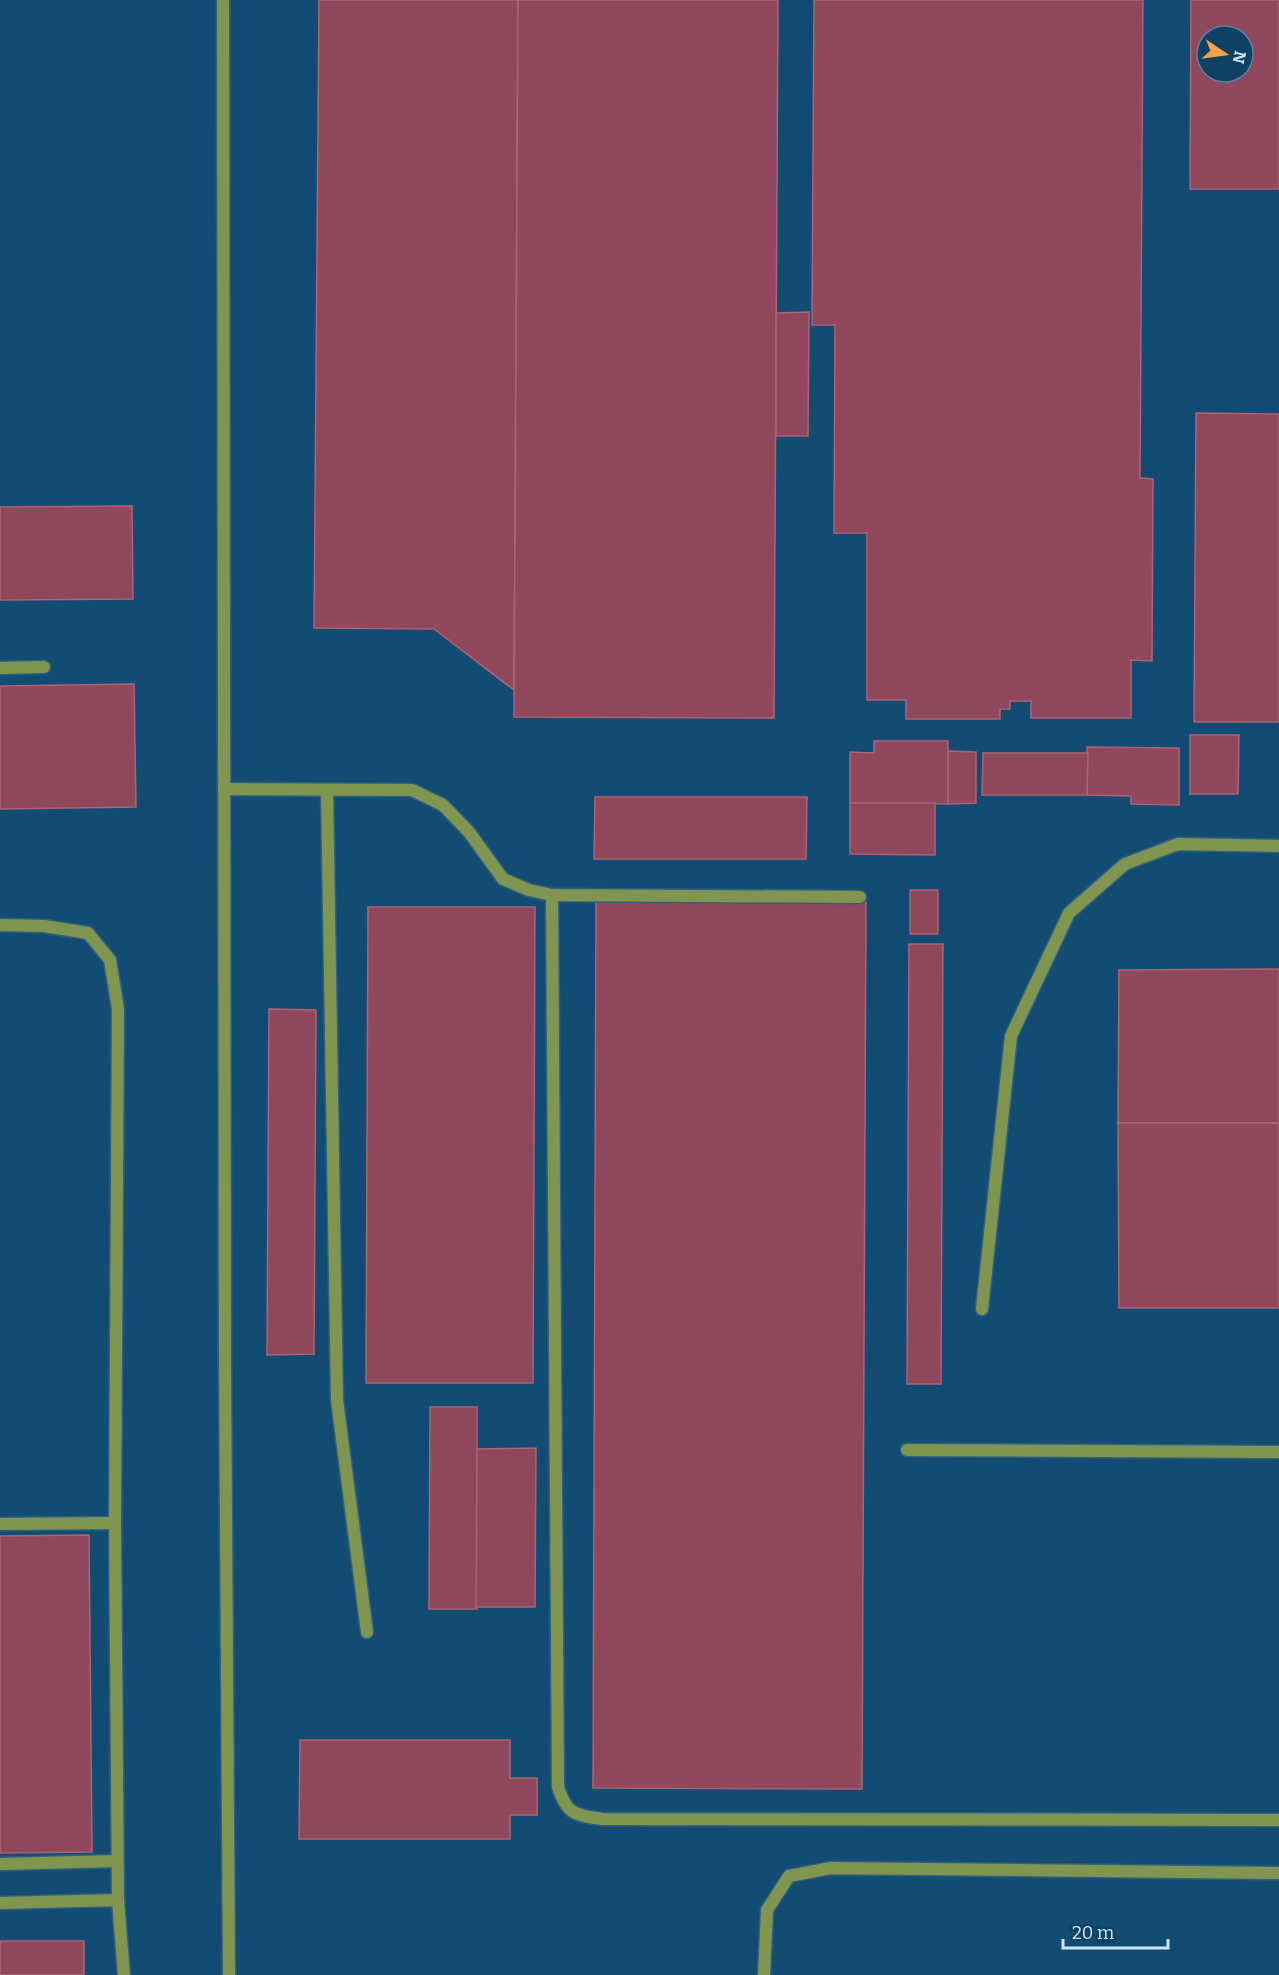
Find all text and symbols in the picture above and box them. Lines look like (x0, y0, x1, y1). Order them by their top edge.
north arrow (1195, 24, 1255, 84)
text: N (1228, 49, 1250, 65)
scale bar (1063, 1912, 1168, 1950)
text: 20 m (1072, 1922, 1114, 1944)

